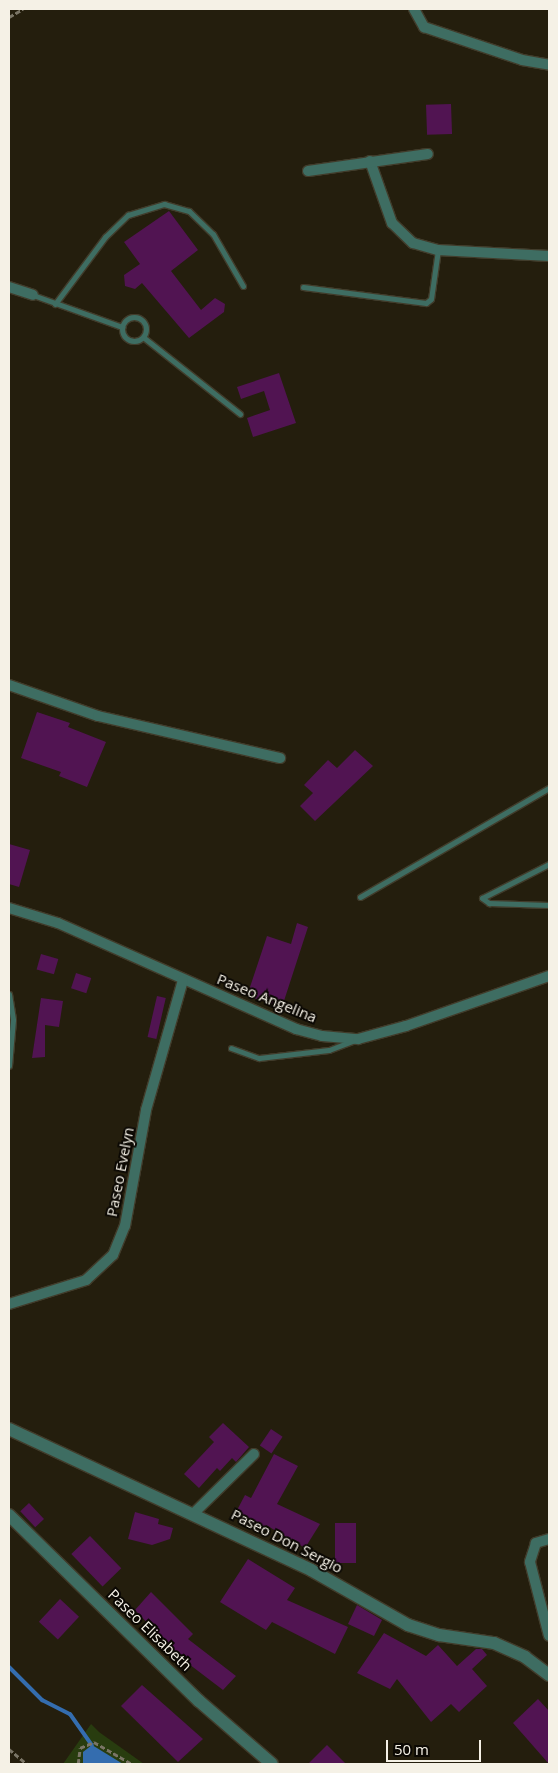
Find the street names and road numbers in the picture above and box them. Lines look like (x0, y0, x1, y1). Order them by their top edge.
street label: Paseo Angelina (214, 970, 320, 1026)
street label: Paseo Evelyn (103, 1126, 137, 1218)
street label: Paseo Don Sergio (228, 1505, 346, 1577)
street label: Paseo Elisabeth (104, 1586, 196, 1674)

